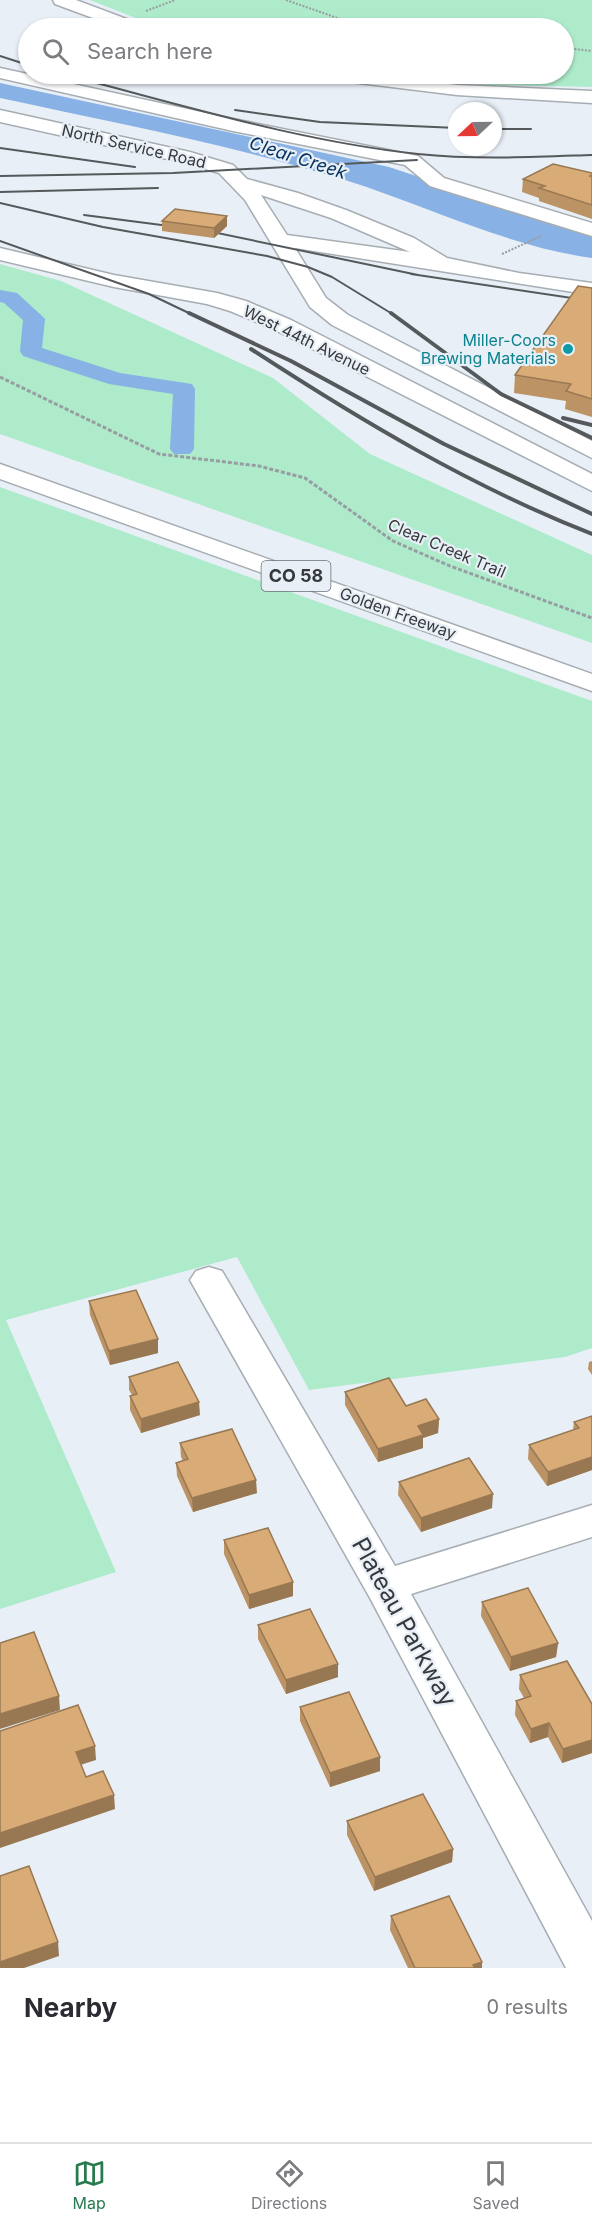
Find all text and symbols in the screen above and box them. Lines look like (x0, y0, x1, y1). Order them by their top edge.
search box (18, 18, 574, 84)
icon: search (39, 35, 72, 68)
text: Search here (87, 38, 213, 64)
north arrow (448, 102, 502, 156)
street label: North Service Road (60, 120, 208, 172)
water label: Clear Creek (247, 132, 350, 183)
street label: West 44th Avenue (240, 301, 374, 379)
place label: Miller-Coors Brewing Materials (421, 330, 556, 368)
marker: Miller-Coors Brewing Materials (561, 342, 575, 356)
street label: Clear Creek Trail (385, 514, 509, 582)
road number: CO 58 (262, 561, 330, 591)
street label: Golden Freeway (337, 583, 459, 643)
street label: Plateau Parkway (346, 1532, 463, 1711)
text: Nearby (24, 1992, 117, 2023)
text: 0 results (486, 1995, 568, 2019)
tab: Map (73, 2157, 106, 2213)
tab: Directions (251, 2157, 327, 2213)
tab: Saved (473, 2157, 519, 2213)

